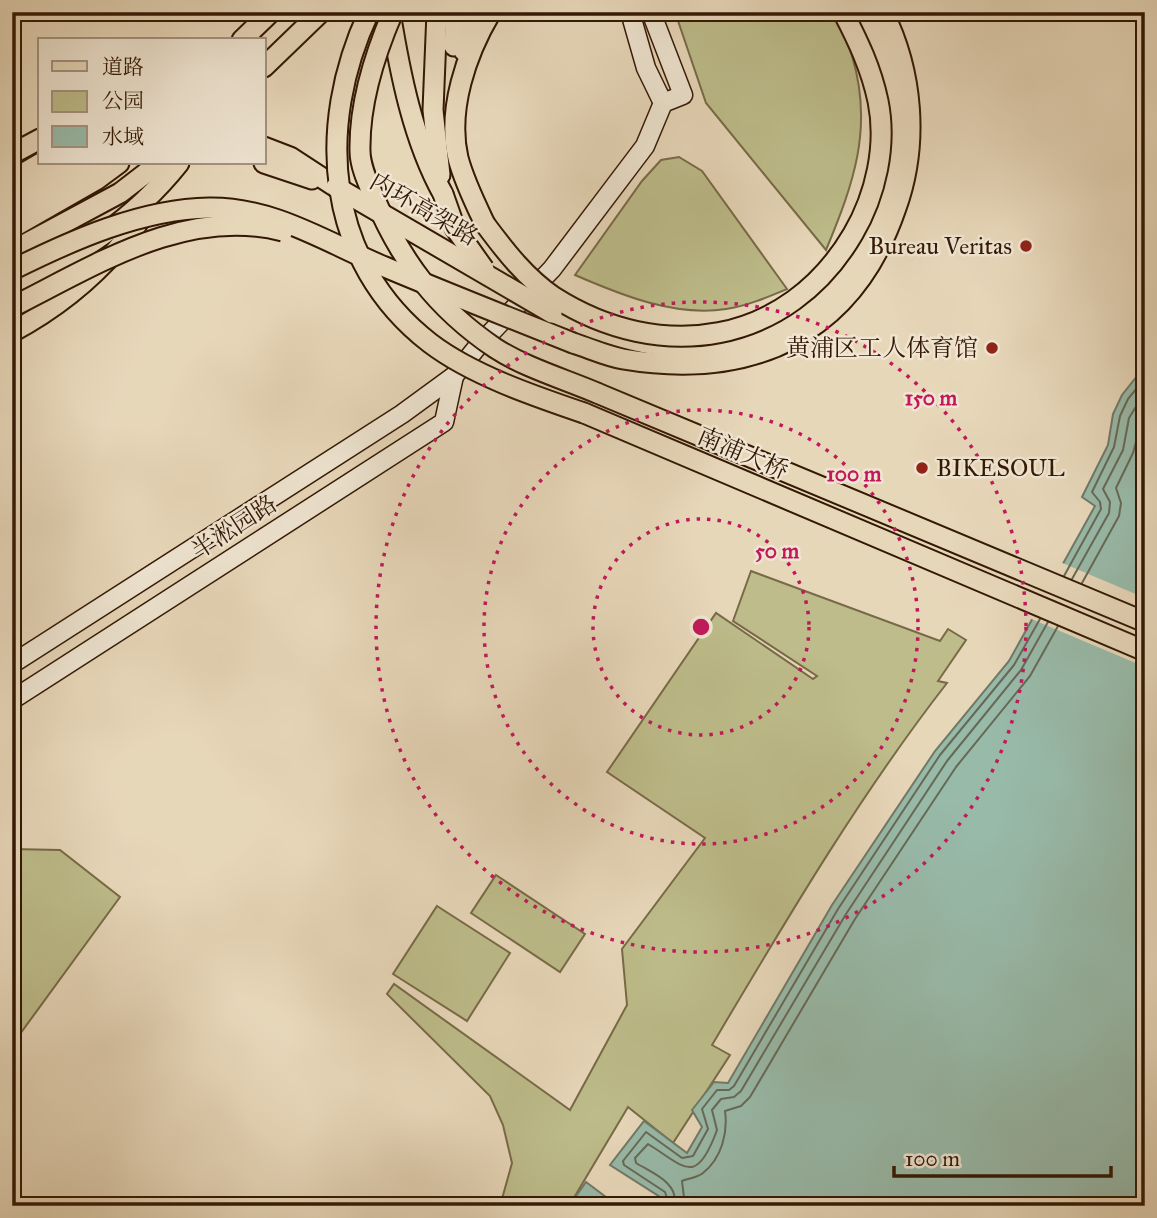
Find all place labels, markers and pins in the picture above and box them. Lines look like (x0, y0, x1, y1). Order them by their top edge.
place label: Bureau Veritas (869, 231, 1012, 261)
marker: Bureau Veritas (1018, 238, 1034, 254)
place label: 黄浦区工人体育馆 (786, 333, 978, 363)
marker: 黄浦区工人体育馆 (984, 340, 1000, 356)
place label: BIKESOUL (936, 453, 1065, 483)
marker: BIKESOUL (914, 460, 930, 476)
centre of rings (689, 615, 713, 639)

